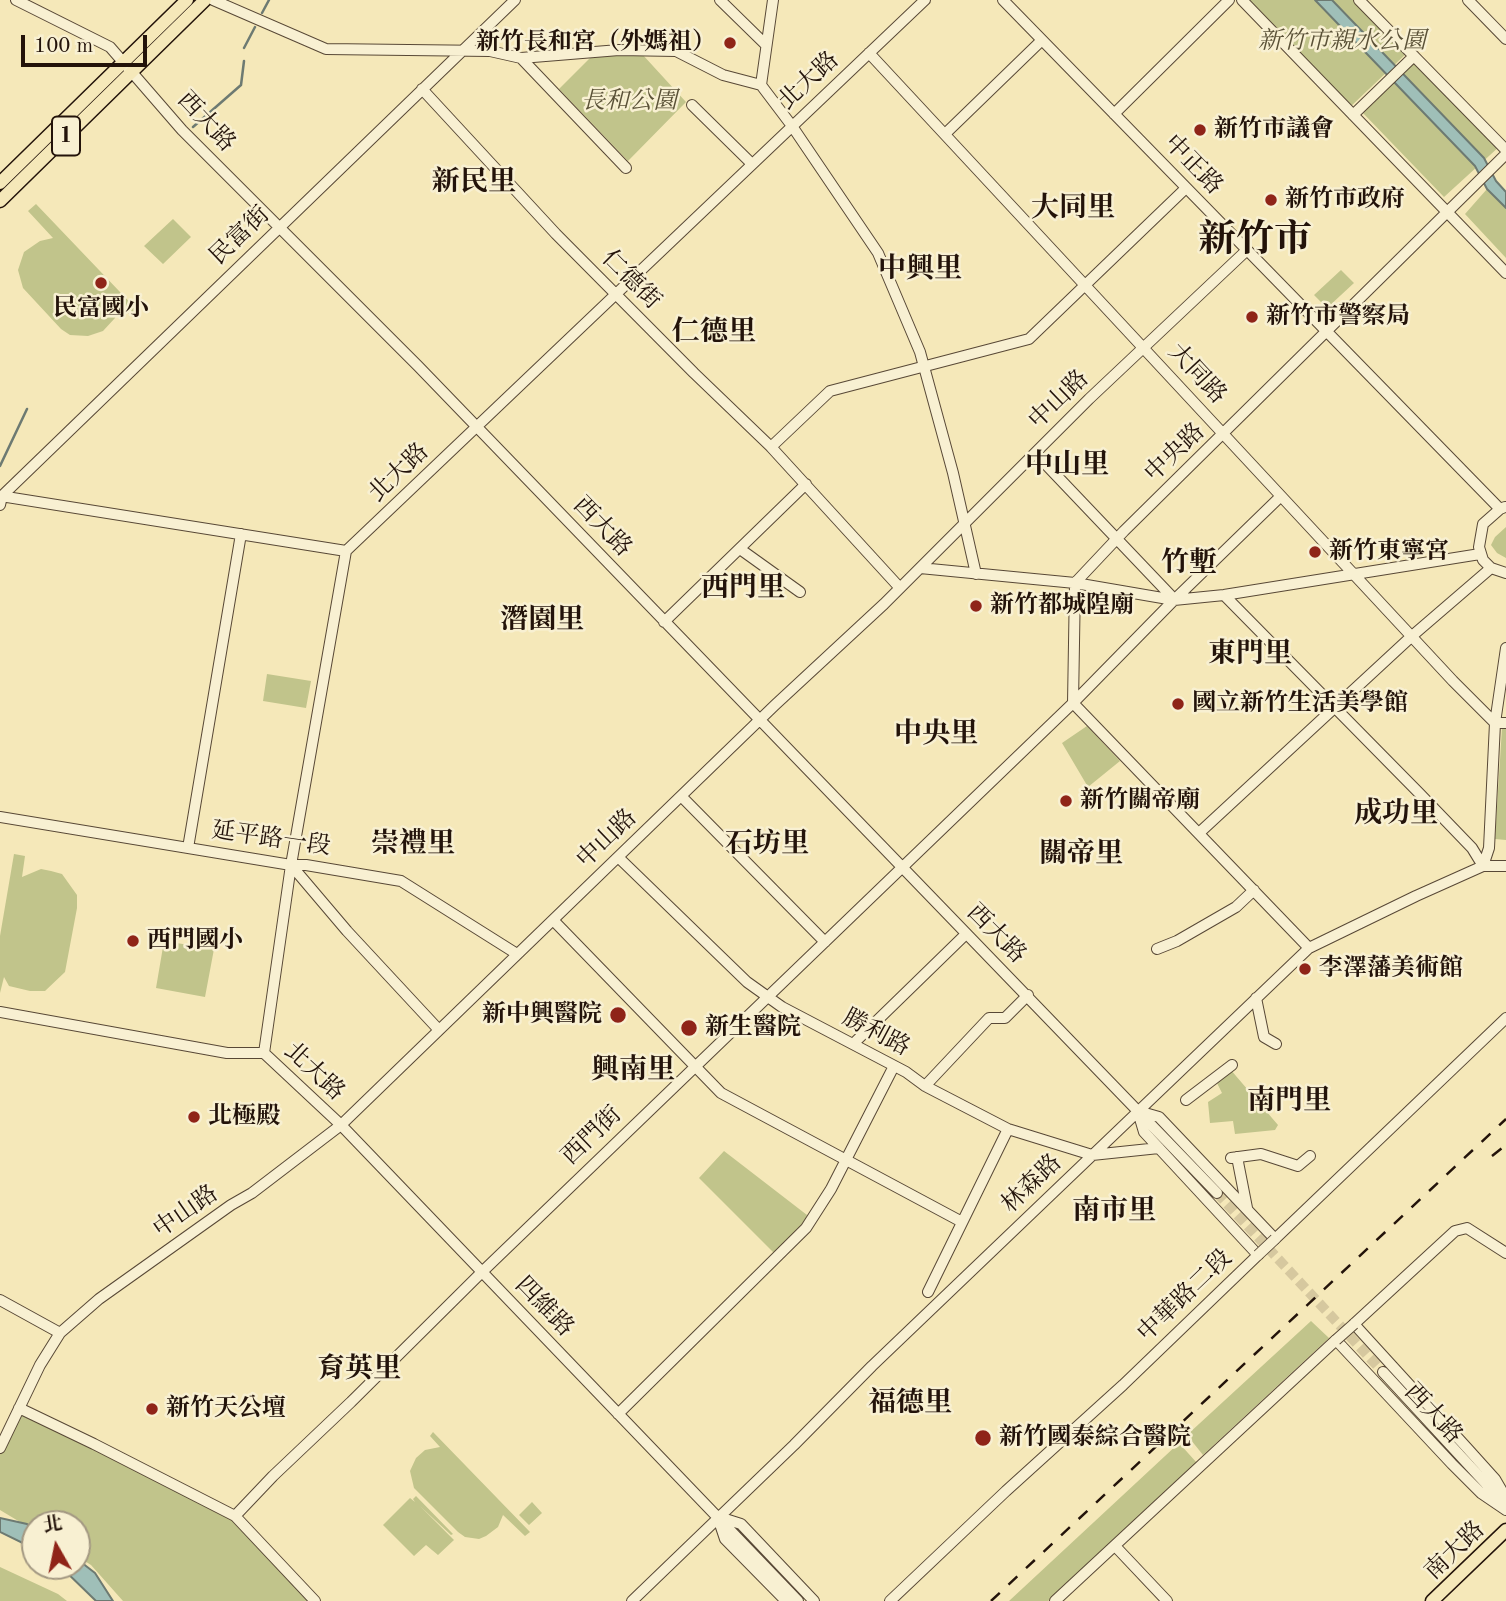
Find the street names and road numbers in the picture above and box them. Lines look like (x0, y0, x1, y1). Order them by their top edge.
street label: 北大路 (773, 46, 845, 116)
street label: 西大路 (171, 86, 241, 158)
road number: 1 (52, 116, 80, 155)
street label: 中正路 (1158, 129, 1228, 201)
street label: 民富街 (204, 201, 276, 271)
street label: 仁德街 (595, 244, 667, 316)
street label: 大同路 (1162, 338, 1232, 410)
street label: 中山路 (1023, 365, 1095, 435)
street label: 中央路 (1139, 418, 1211, 488)
street label: 北大路 (363, 438, 435, 508)
street label: 西大路 (567, 491, 637, 563)
street label: 中山路 (571, 804, 643, 874)
street label: 延平路一段 (210, 816, 332, 862)
street label: 西大路 (960, 898, 1032, 970)
street label: 勝利路 (837, 1003, 915, 1063)
street label: 北大路 (278, 1037, 350, 1107)
street label: 西門街 (556, 1101, 628, 1171)
street label: 林森路 (996, 1149, 1068, 1219)
street label: 中山路 (148, 1180, 224, 1244)
street label: 中華路二段 (1132, 1244, 1238, 1348)
street label: 四維路 (509, 1271, 579, 1343)
street label: 西大路 (1398, 1378, 1468, 1450)
street label: 南大路 (1419, 1516, 1491, 1586)

